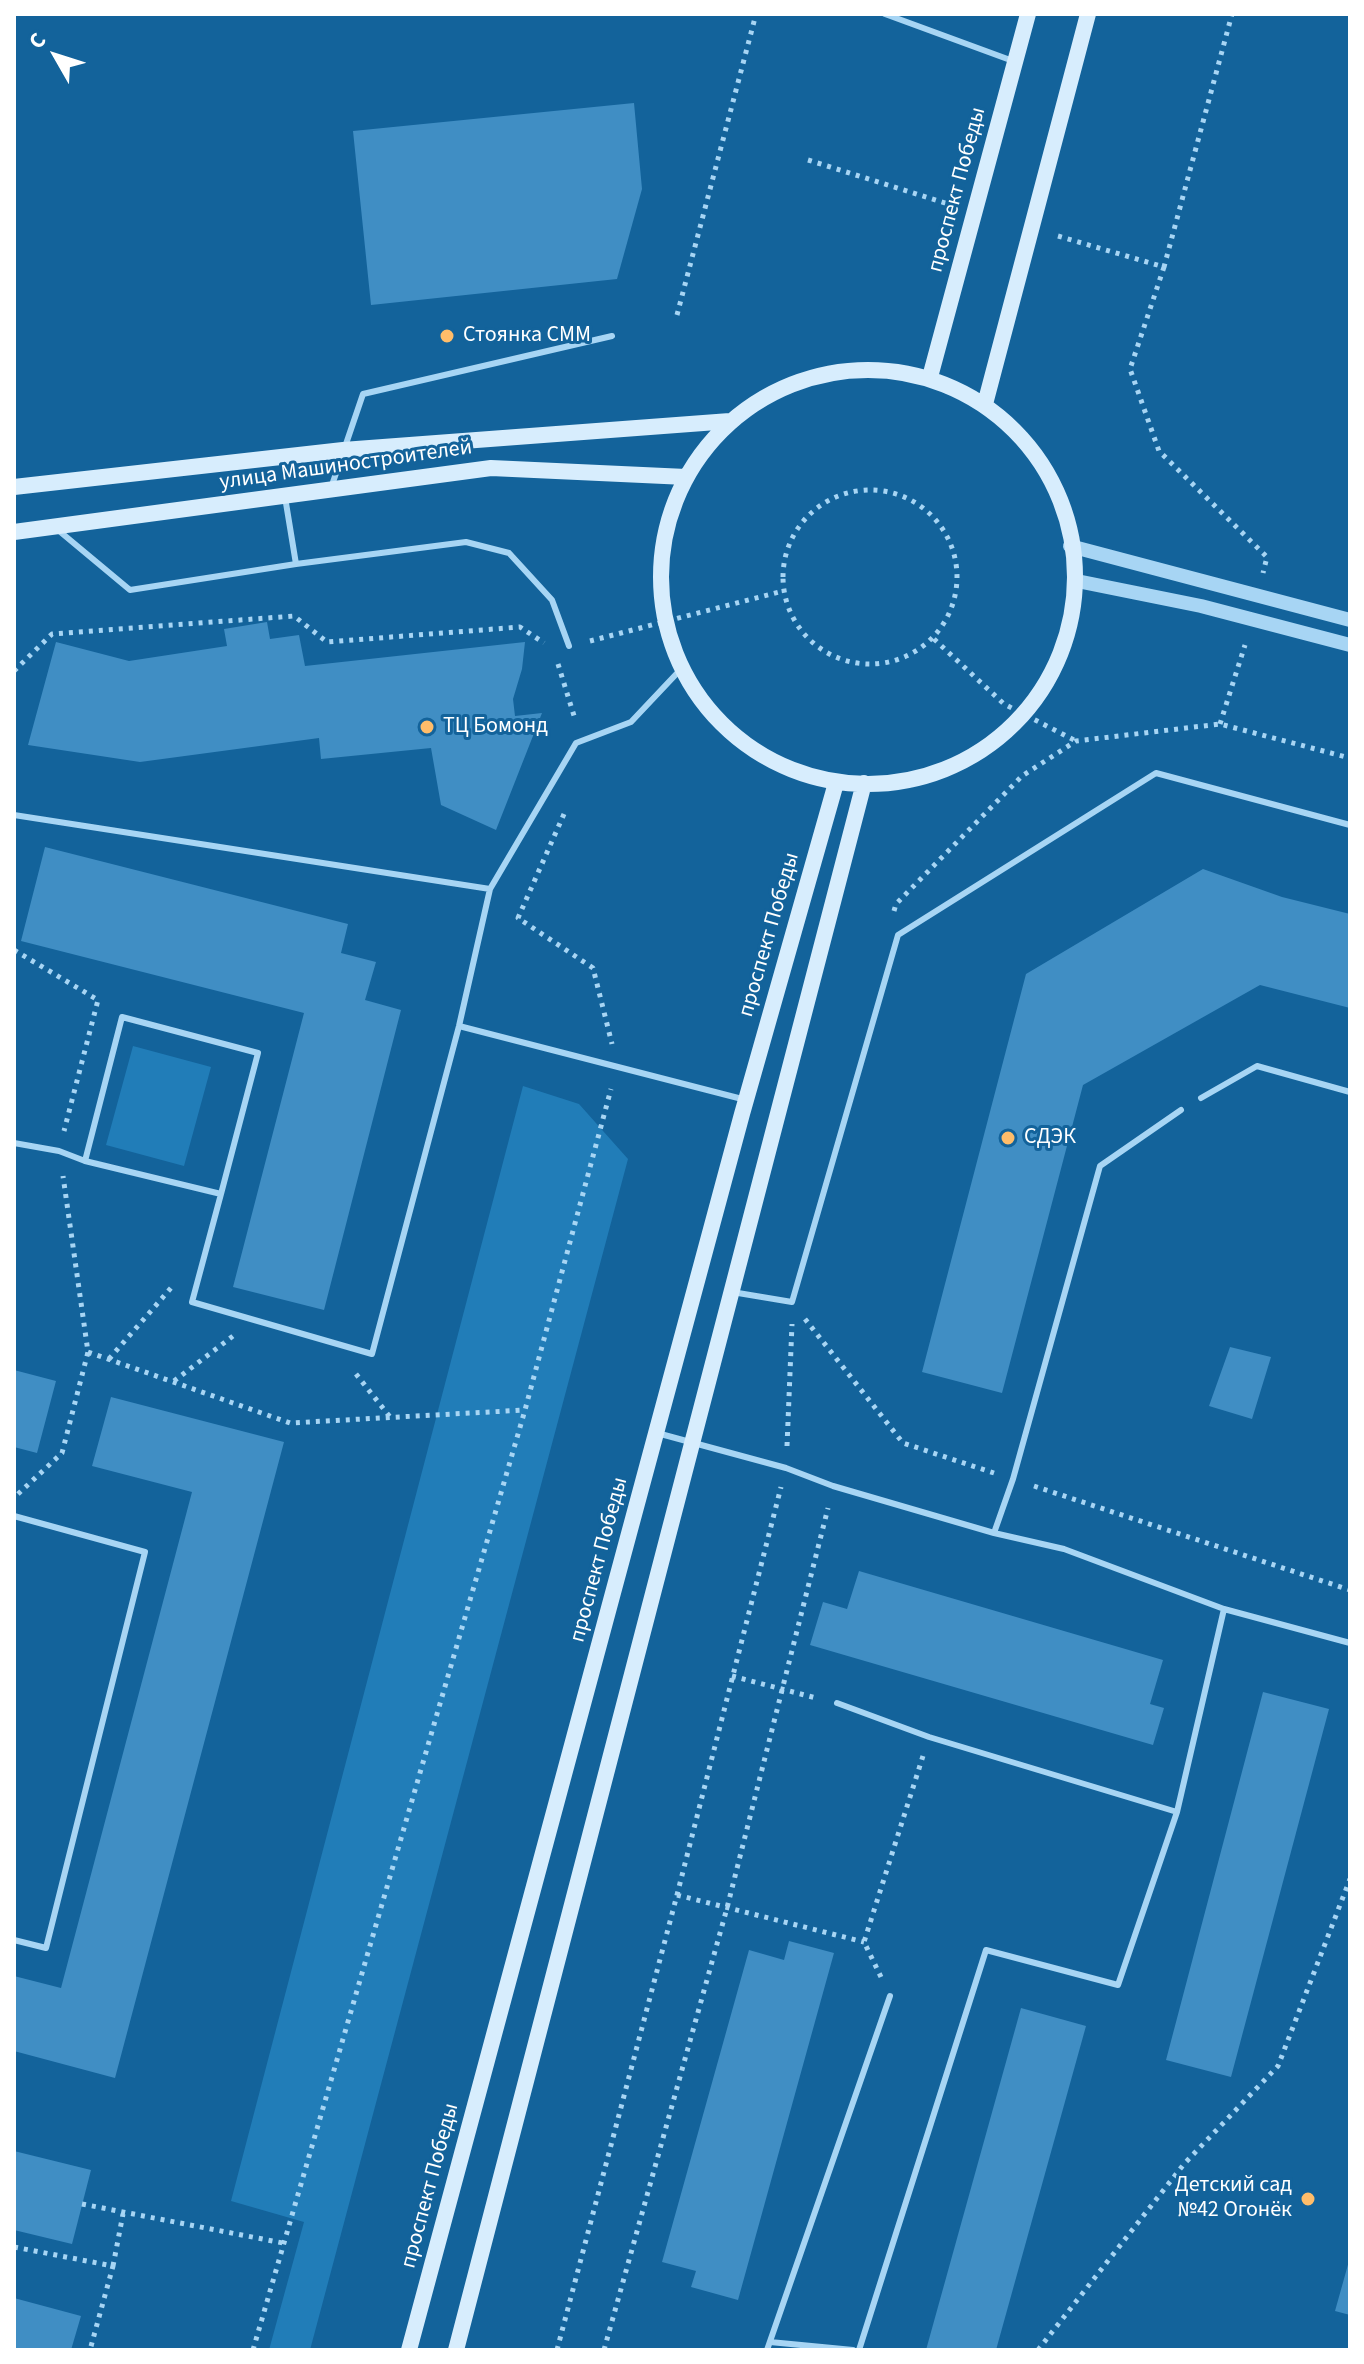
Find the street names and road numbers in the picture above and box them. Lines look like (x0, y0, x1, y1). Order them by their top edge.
street label: проспект Победы (923, 104, 993, 276)
street label: улица Машиностроителей (218, 435, 474, 497)
street label: проспект Победы (734, 850, 806, 1020)
street label: проспект Победы (565, 1474, 635, 1646)
street label: проспект Победы (396, 2100, 466, 2272)

